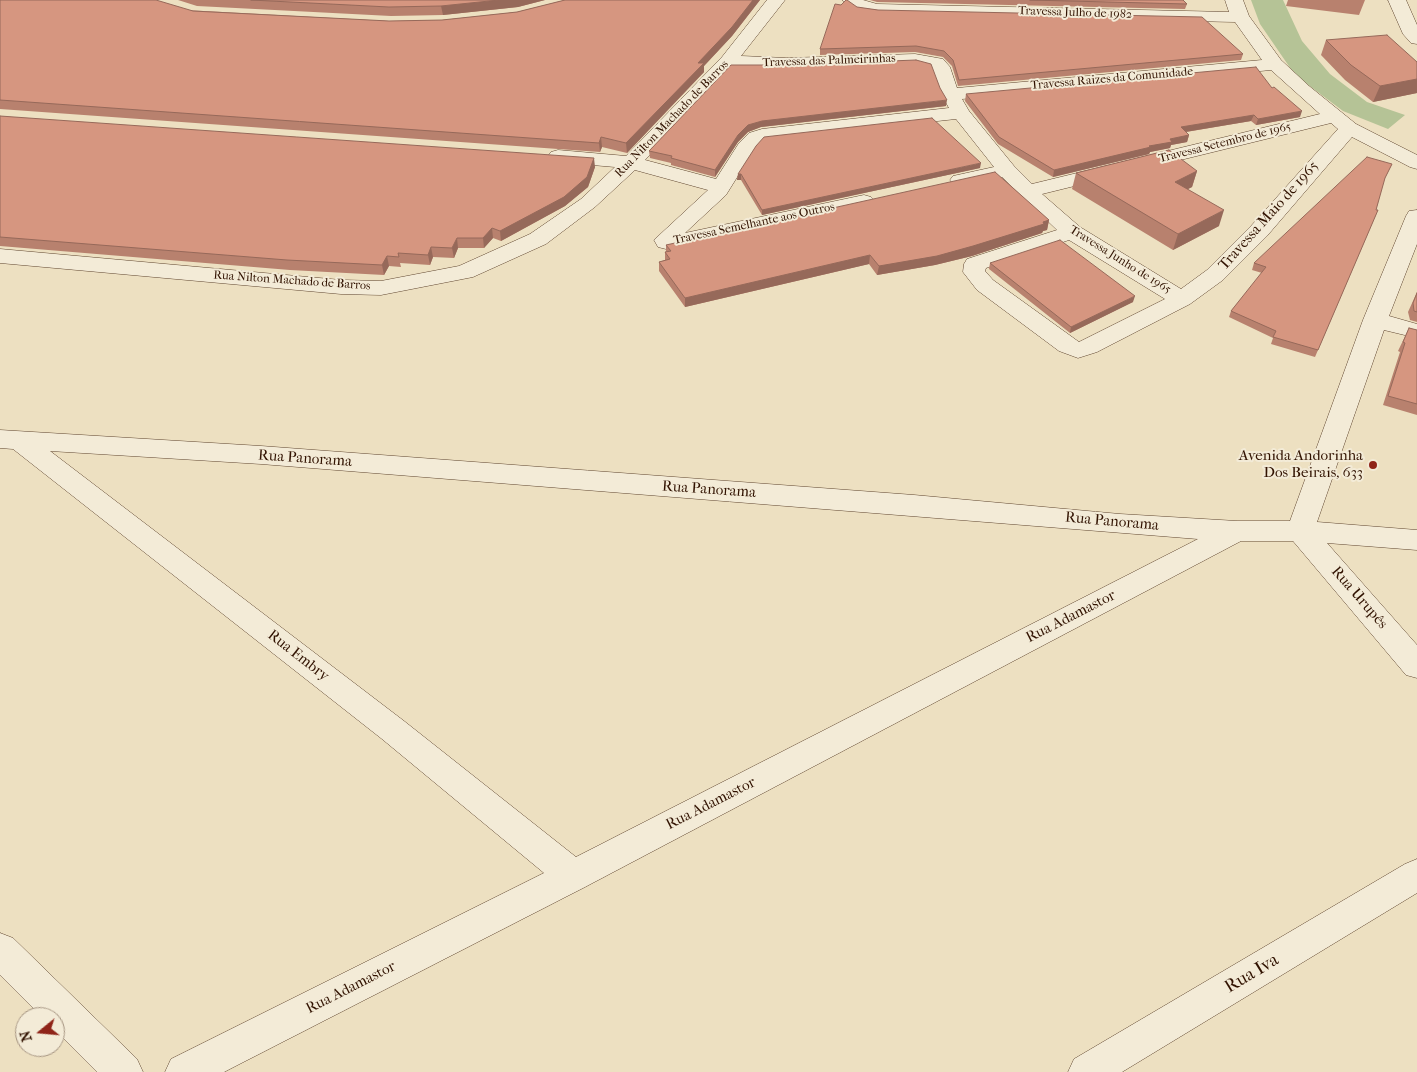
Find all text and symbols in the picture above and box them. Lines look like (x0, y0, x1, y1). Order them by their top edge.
street label: Travessa Julho de 1982 (1018, 4, 1132, 22)
street label: Travessa das Palmeirinhas (762, 51, 896, 71)
street label: Rua Nilton Machado de Barros (612, 57, 732, 181)
street label: Travessa Raizes da Comunidade (1030, 65, 1194, 93)
street label: Travessa Setembro de 1965 (1157, 120, 1293, 166)
street label: Travessa Maio de 1965 (1215, 158, 1323, 274)
street label: Travessa Semelhante aos Outros (672, 200, 836, 248)
street label: Travessa Junho de 1965 (1067, 223, 1173, 297)
street label: Rua Nilton Machado de Barros (213, 268, 371, 294)
street label: Rua Panorama (257, 447, 353, 471)
place label: Avenida Andorinha Dos Beirais, 633 (1239, 447, 1363, 482)
marker: Avenida Andorinha Dos Beirais, 633 (1367, 459, 1379, 471)
street label: Rua Panorama (661, 478, 757, 502)
street label: Rua Panorama (1064, 509, 1160, 535)
street label: Rua Urupês (1327, 563, 1391, 633)
street label: Rua Adamastor (1023, 587, 1119, 647)
street label: Rua Embry (264, 626, 332, 686)
street label: Rua Adamastor (663, 774, 759, 834)
street label: Rua Iva (1221, 950, 1283, 998)
street label: Rua Adamastor (303, 958, 399, 1018)
north arrow (15, 1007, 65, 1057)
text: N (16, 1029, 36, 1044)

